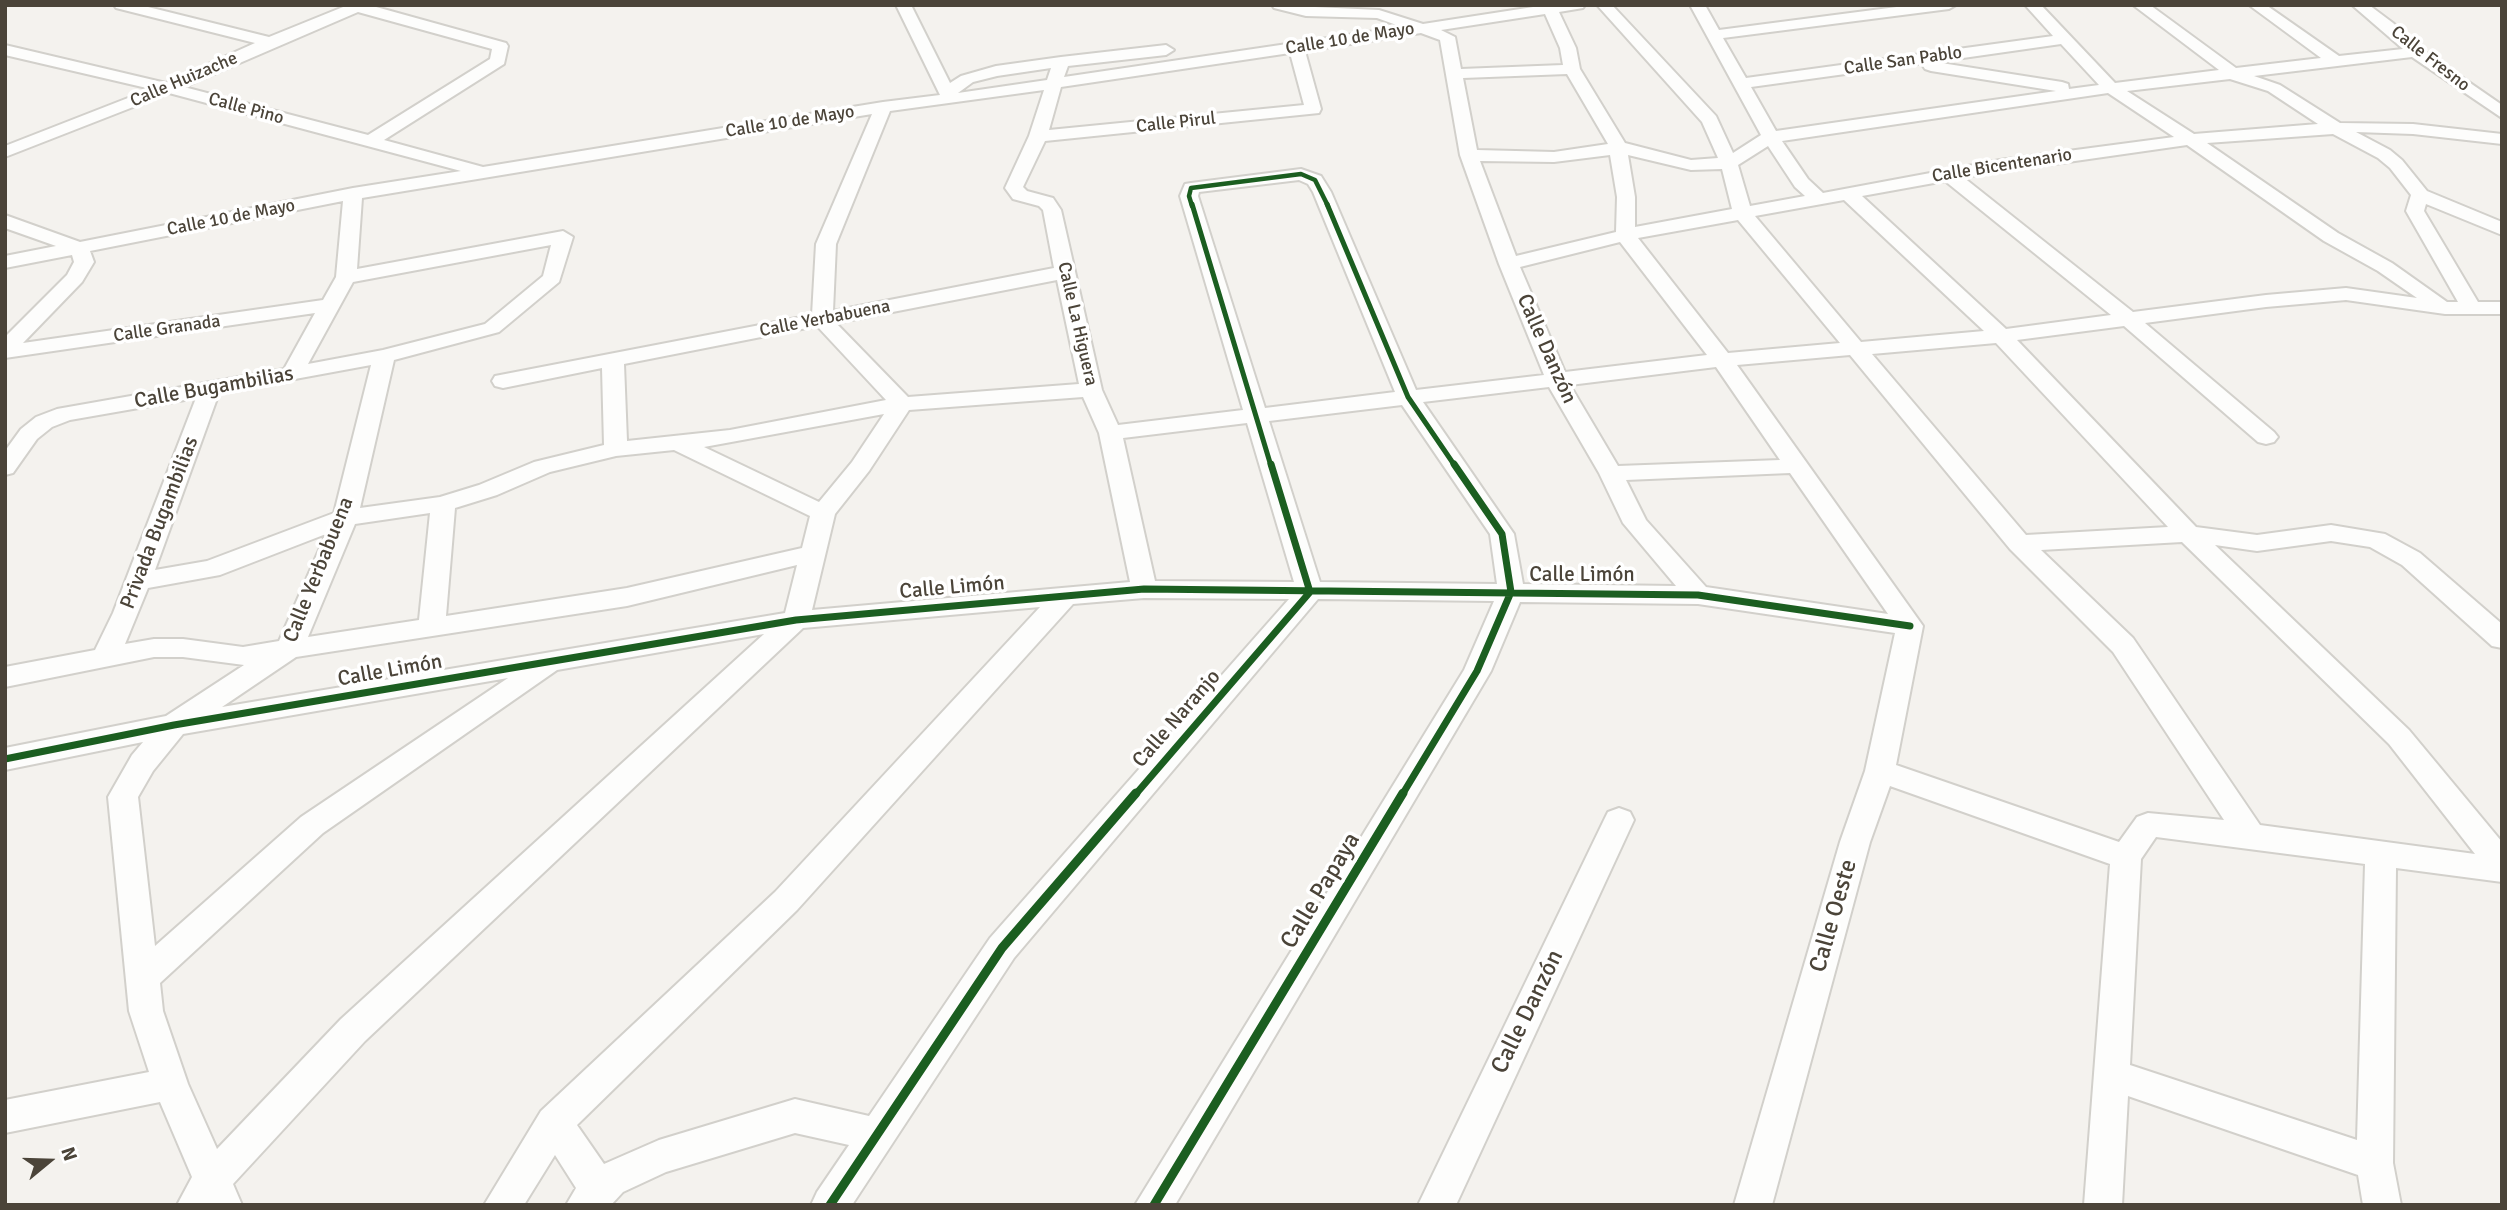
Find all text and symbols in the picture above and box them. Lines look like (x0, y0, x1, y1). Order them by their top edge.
street label: Calle 10 de Mayo (1284, 18, 1416, 60)
street label: Calle Fresno (2386, 21, 2474, 97)
street label: Calle San Pablo (1843, 42, 1963, 80)
street label: Calle Huizache (127, 48, 241, 112)
street label: Calle Pino (206, 89, 286, 129)
street label: Calle 10 de Mayo (724, 101, 856, 143)
street label: Calle Pirul (1135, 108, 1217, 138)
street label: Calle Bicentenario (1931, 144, 2073, 188)
street label: Calle 10 de Mayo (165, 195, 297, 241)
street label: Calle La Higuera (1052, 260, 1102, 388)
street label: Calle Danzón (1511, 290, 1581, 408)
street label: Calle Yerbabuena (758, 296, 892, 342)
street label: Calle Granada (112, 311, 222, 347)
street label: Calle Bugambilias (132, 362, 296, 414)
street label: Privada Bugambilias (116, 433, 204, 613)
street label: Calle Yerbabuena (278, 494, 360, 646)
street label: Calle Limón (1529, 562, 1635, 588)
street label: Calle Limón (898, 571, 1006, 605)
street label: Calle Limón (336, 649, 444, 693)
street label: Calle Naranjo (1128, 665, 1226, 773)
street label: Calle Papaya (1275, 828, 1367, 954)
street label: Calle Oeste (1804, 856, 1864, 976)
street label: Calle Danzón (1486, 946, 1570, 1078)
north arrow (14, 1126, 84, 1196)
text: N (55, 1144, 82, 1164)

